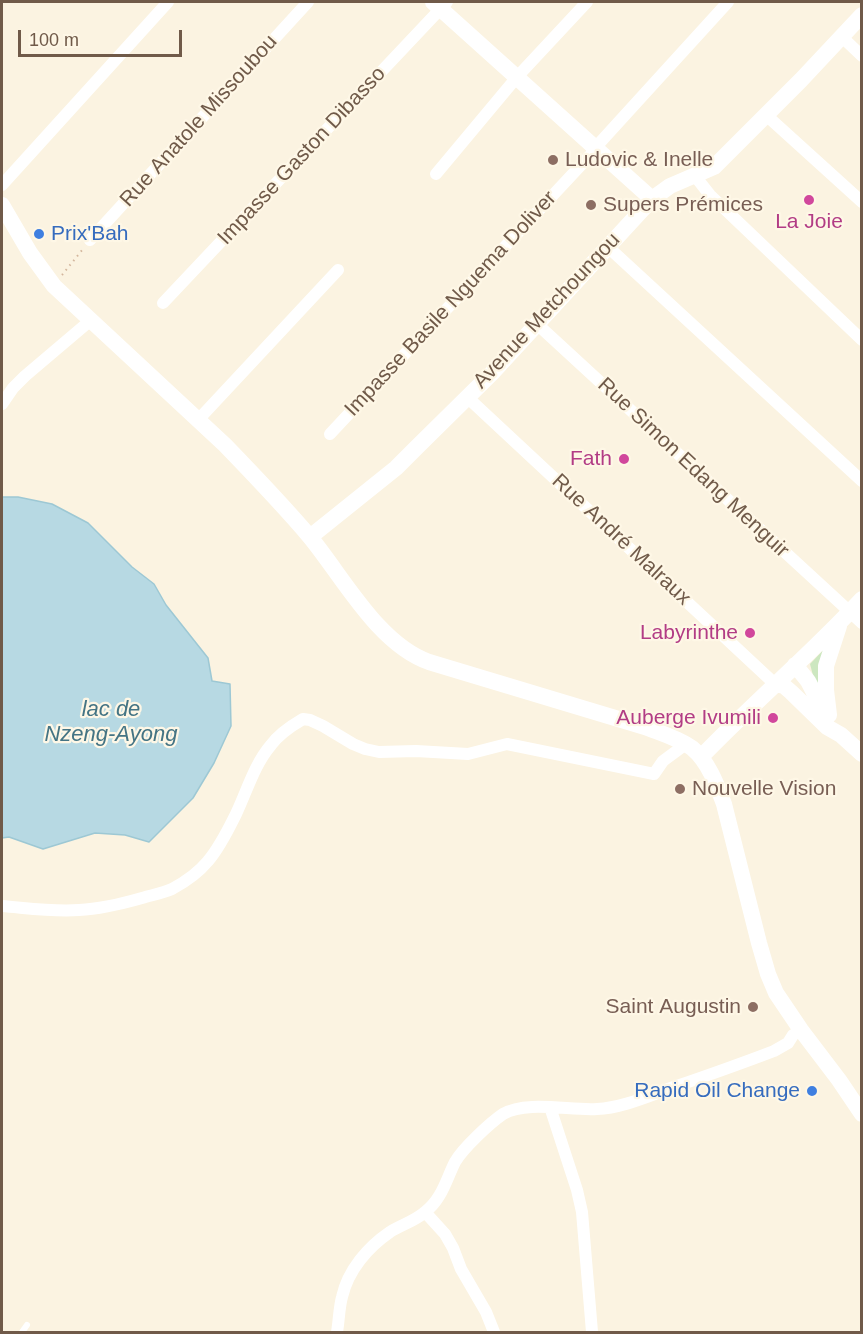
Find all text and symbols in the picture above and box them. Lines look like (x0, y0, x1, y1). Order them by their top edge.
scale bar (21, 18, 184, 56)
text: 100 m (29, 30, 79, 50)
street label: Rue Anatole Missoubou (115, 30, 283, 212)
street label: Impasse Gaston Dibasso (213, 62, 391, 250)
place label: Ludovic & Inelle (565, 147, 713, 173)
marker: Ludovic & Inelle (546, 153, 560, 167)
street label: Impasse Basile Nguema Doliver (340, 186, 562, 422)
place label: Supers Prémices (603, 192, 763, 218)
marker: La Joie (802, 193, 816, 207)
marker: Supers Prémices (584, 198, 598, 212)
place label: La Joie (775, 209, 843, 235)
place label: Prix'Bah (51, 221, 129, 247)
marker: Prix'Bah (32, 227, 46, 241)
street label: Avenue Metchoungou (468, 228, 626, 394)
street label: Rue Simon Edang Menguir (592, 373, 794, 563)
place label: Fath (570, 446, 612, 472)
marker: Fath (617, 452, 631, 466)
street label: Rue André Malraux (546, 469, 696, 611)
place label: Labyrinthe (640, 620, 738, 646)
marker: Labyrinthe (743, 626, 757, 640)
water label: lac de Nzeng-Ayong (44, 697, 178, 748)
place label: Auberge Ivumili (616, 705, 761, 731)
marker: Auberge Ivumili (766, 711, 780, 725)
place label: Nouvelle Vision (692, 776, 836, 802)
marker: Nouvelle Vision (673, 782, 687, 796)
place label: Saint Augustin (606, 994, 741, 1020)
marker: Saint Augustin (746, 1000, 760, 1014)
place label: Rapid Oil Change (634, 1078, 800, 1104)
marker: Rapid Oil Change (805, 1084, 819, 1098)

